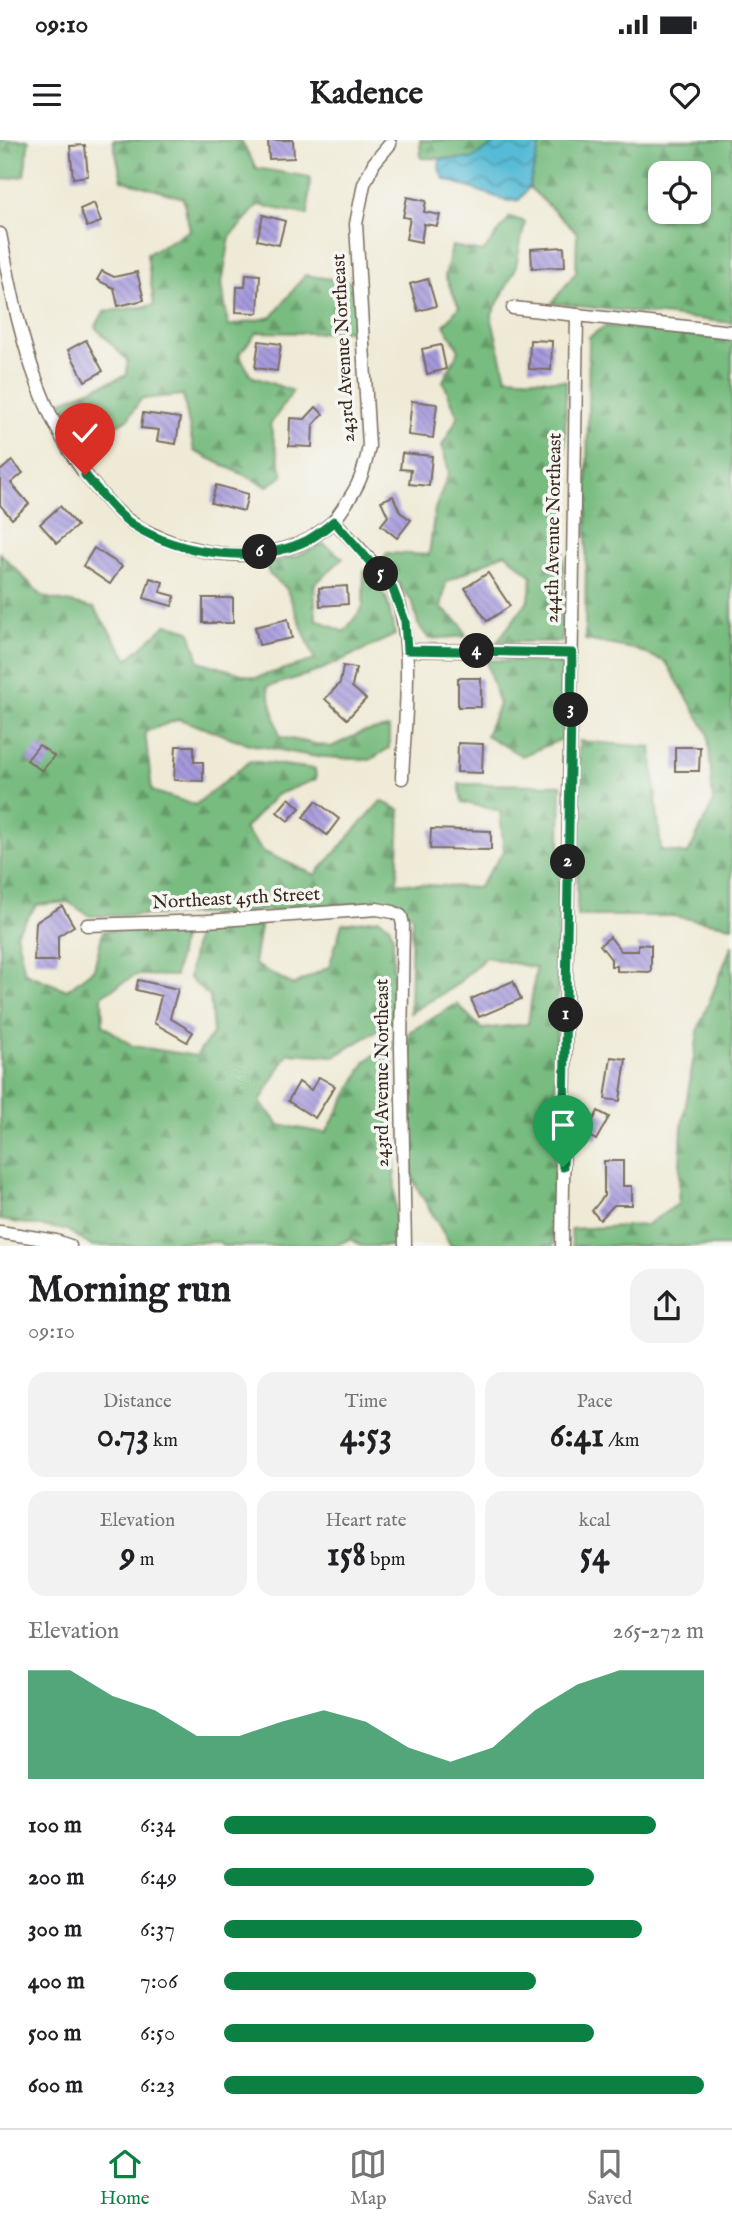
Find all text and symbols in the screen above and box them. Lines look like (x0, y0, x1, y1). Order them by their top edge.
text: 09:10 (35, 8, 88, 41)
text: Kadence (309, 74, 423, 115)
icon: menu (28, 76, 66, 114)
icon: heart (666, 76, 704, 114)
map controls (648, 161, 711, 224)
button: locate (648, 161, 711, 224)
street label: 243rd Avenue Northeast (327, 253, 361, 443)
pin (55, 403, 115, 475)
icon: check (66, 414, 104, 452)
street label: 244th Avenue Northeast (540, 432, 568, 623)
pin: 6 (243, 534, 278, 570)
text: 6 (255, 539, 264, 563)
pin: 5 (364, 556, 398, 592)
text: 5 (377, 561, 384, 585)
pin: 4 (460, 634, 494, 668)
text: 4 (472, 638, 481, 662)
pin: 3 (554, 692, 588, 728)
text: 3 (567, 697, 574, 721)
pin: 2 (550, 844, 586, 880)
text: 2 (563, 849, 572, 873)
street label: Northeast 45th Street (151, 883, 321, 915)
street label: 243rd Avenue Northeast (371, 978, 395, 1167)
pin: 1 (548, 998, 584, 1032)
text: 1 (562, 1002, 569, 1026)
pin (533, 1095, 593, 1167)
icon: arrive (544, 1106, 582, 1144)
text: Morning run (28, 1267, 231, 1315)
button: share (630, 1269, 704, 1343)
text: 09:10 (28, 1317, 75, 1346)
text: Distance (103, 1390, 172, 1414)
text: Time (345, 1390, 387, 1414)
text: Pace (577, 1390, 613, 1414)
text: 0.73 (97, 1414, 149, 1459)
text: 4:53 (340, 1414, 392, 1459)
text: 6:41 (550, 1414, 604, 1459)
text: km (149, 1429, 178, 1453)
text: /km (604, 1429, 640, 1453)
text: Elevation (100, 1509, 175, 1533)
text: Heart rate (325, 1509, 407, 1533)
text: kcal (579, 1509, 611, 1533)
text: 9 (120, 1533, 136, 1578)
text: 158 (327, 1533, 366, 1578)
text: 54 (580, 1533, 610, 1578)
text: m (136, 1548, 154, 1572)
text: bpm (366, 1548, 405, 1572)
text: Elevation (28, 1617, 119, 1646)
text: 265–272 m (613, 1617, 704, 1646)
text: 100 m (28, 1811, 82, 1840)
text: 6:34 (140, 1811, 176, 1840)
text: 200 m (28, 1863, 84, 1892)
text: 6:49 (140, 1863, 177, 1892)
text: 300 m (28, 1915, 82, 1944)
text: 6:37 (140, 1915, 175, 1944)
text: 400 m (28, 1967, 85, 1996)
text: 7:06 (140, 1967, 178, 1996)
text: 500 m (28, 2019, 82, 2048)
text: 6:50 (140, 2019, 175, 2048)
text: 600 m (28, 2071, 83, 2100)
text: 6:23 (140, 2071, 175, 2100)
tab: Home (100, 2145, 150, 2211)
tab: Map (349, 2145, 387, 2211)
tab: Saved (587, 2145, 632, 2211)

